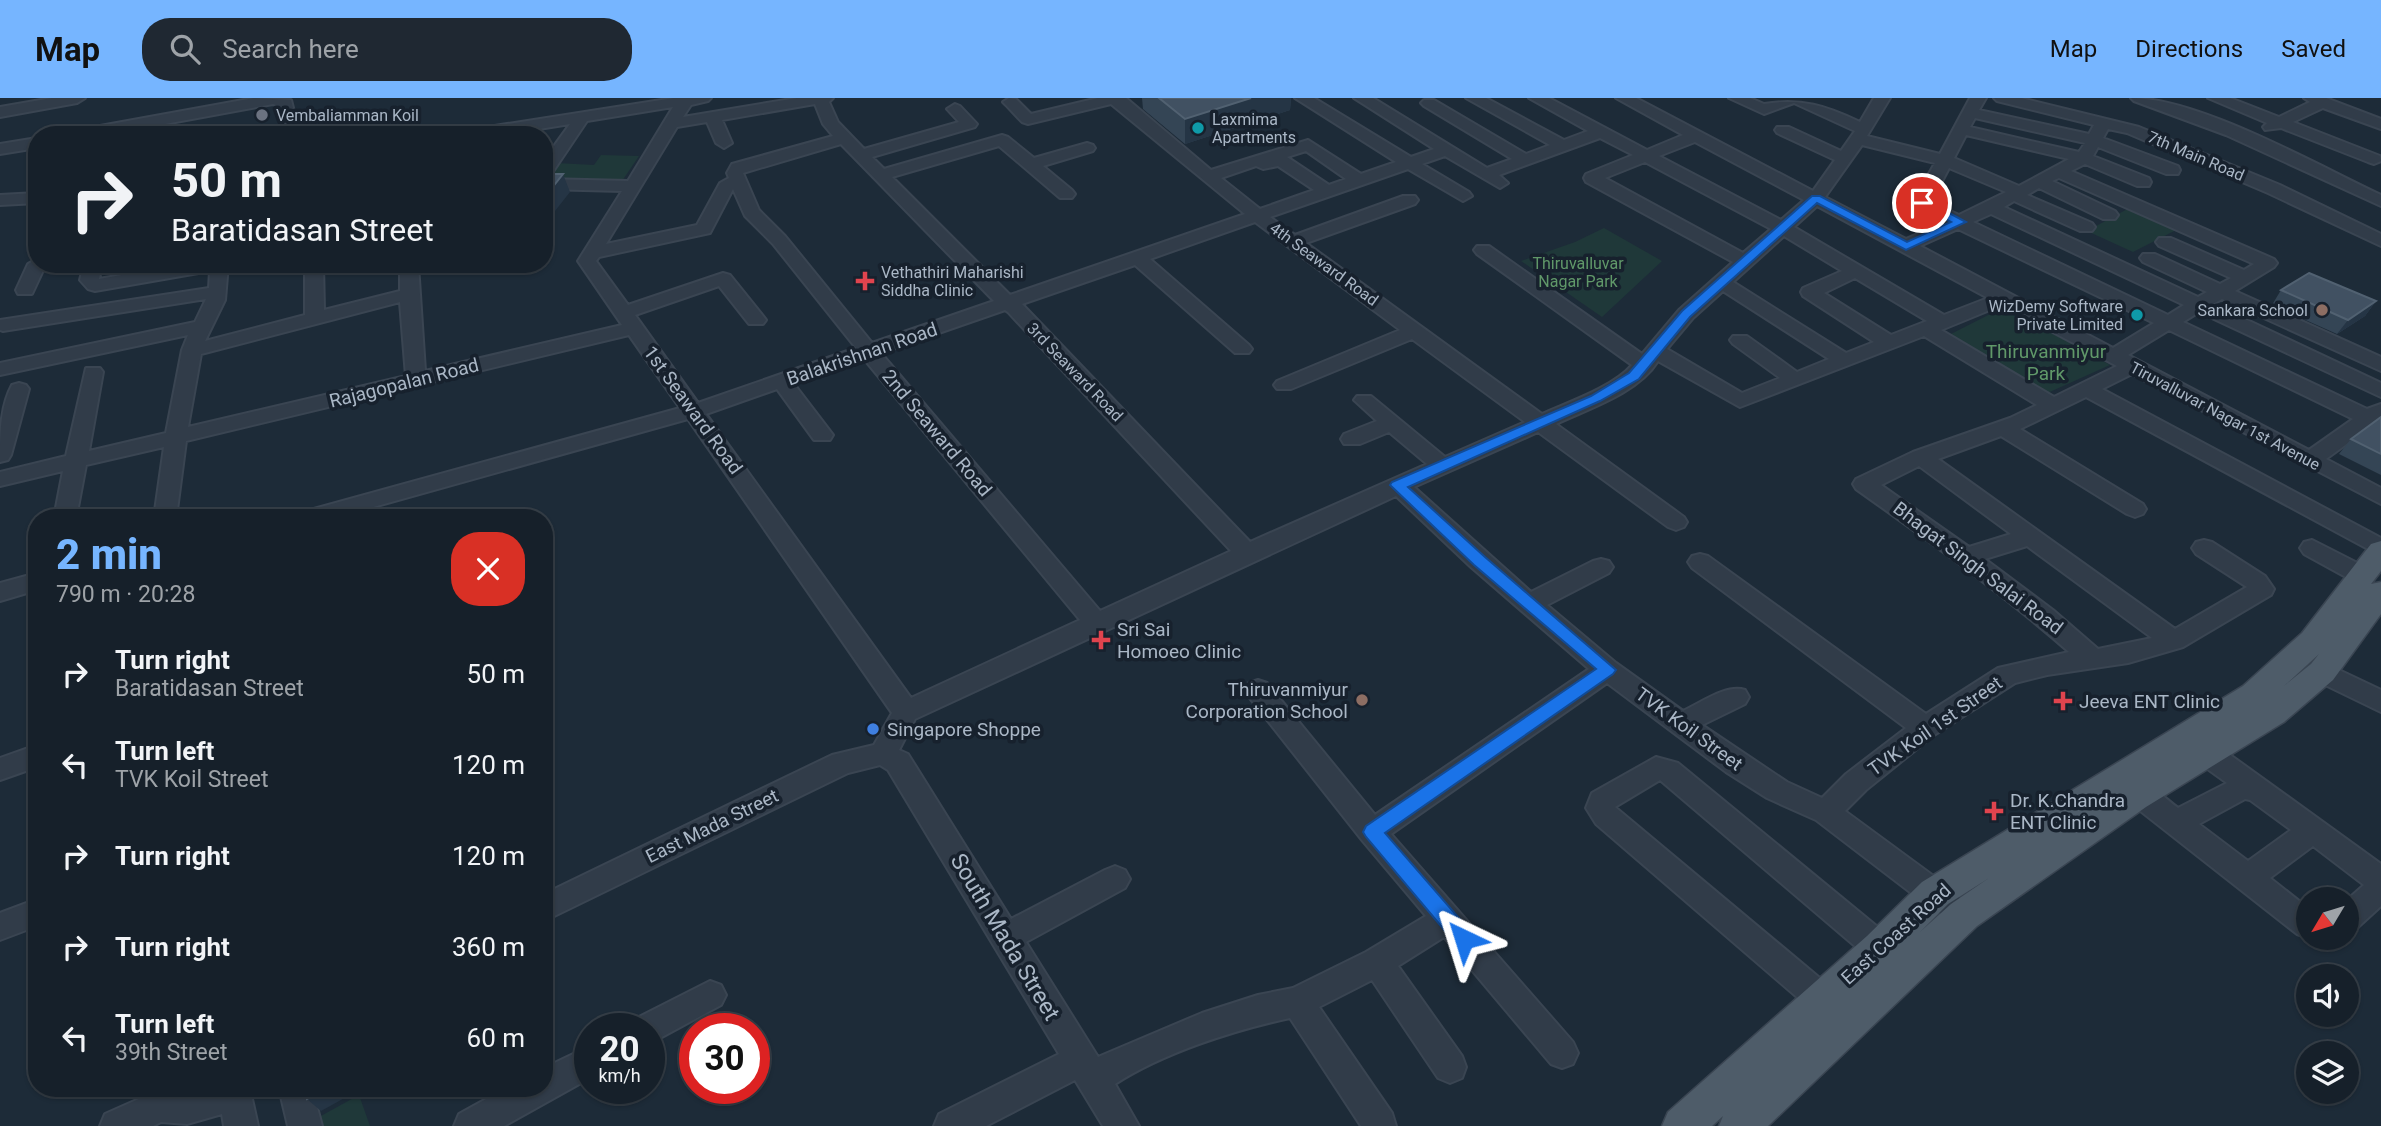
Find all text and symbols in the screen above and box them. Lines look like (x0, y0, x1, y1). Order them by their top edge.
search box (142, 18, 632, 81)
text: Map (35, 30, 100, 69)
icon: search (166, 30, 204, 68)
text: Search here (222, 34, 359, 64)
text: Map (2050, 35, 2097, 63)
text: Directions (2135, 35, 2243, 63)
text: Saved (2281, 35, 2346, 63)
place label: Vembaliamman Koil (276, 106, 419, 125)
marker: Vembaliamman Koil (254, 107, 270, 123)
place label: Laxmima Apartments (1212, 110, 1296, 147)
marker: Laxmima Apartments (1190, 120, 1206, 136)
street label: 7th Main Road (2145, 127, 2247, 185)
text: 50 m (171, 152, 282, 209)
icon: right (56, 154, 147, 245)
pin (1892, 173, 1952, 233)
icon: arrive (1903, 184, 1941, 222)
text: Baratidasan Street (171, 211, 434, 249)
street label: 4th Seaward Road (1266, 218, 1382, 310)
park label: Thiruvalluvar Nagar Park (1532, 254, 1624, 291)
place label: Vethathiri Maharishi Siddha Clinic (881, 263, 1024, 300)
marker: Vethathiri Maharishi Siddha Clinic (855, 271, 875, 291)
place label: WizDemy Software Private Limited (1989, 297, 2123, 334)
place label: Sankara School (2198, 301, 2308, 320)
marker: Sankara School (2314, 302, 2330, 318)
marker: WizDemy Software Private Limited (2129, 307, 2145, 323)
street label: Balakrishnan Road (784, 317, 940, 391)
street label: 3rd Seaward Road (1023, 319, 1127, 425)
park label: Thiruvanmiyur Park (1986, 340, 2107, 385)
street label: 1st Seaward Road (639, 341, 747, 479)
street label: Rajagopalan Road (327, 353, 481, 413)
street label: Tiruvalluvar Nagar 1st Avenue (2127, 358, 2323, 474)
street label: 2nd Seaward Road (877, 365, 997, 501)
street label: Bhagat Singh Salai Road (1889, 497, 2067, 639)
text: 2 min (56, 530, 162, 579)
button: close (451, 532, 525, 606)
text: 790 m · 20:28 (56, 581, 195, 608)
place label: Sri Sai Homoeo Clinic (1117, 618, 1241, 663)
marker: Sri Sai Homoeo Clinic (1091, 630, 1111, 650)
text: Turn right (115, 645, 230, 675)
icon: right (56, 655, 94, 693)
text: 50 m (467, 659, 525, 689)
street label: TVK Koil 1st Street (1864, 671, 2006, 781)
text: Baratidasan Street (115, 675, 304, 702)
place label: Thiruvanmiyur Corporation School (1186, 678, 1349, 723)
street label: TVK Koil Street (1631, 682, 1747, 776)
place label: Jeeva ENT Clinic (2079, 690, 2220, 713)
marker: Jeeva ENT Clinic (2053, 691, 2073, 711)
marker: Thiruvanmiyur Corporation School (1354, 692, 1370, 708)
place label: Singapore Shoppe (887, 718, 1041, 741)
marker: Singapore Shoppe (865, 721, 881, 737)
text: Turn left (115, 736, 214, 766)
icon: left (56, 746, 94, 784)
text: 120 m (452, 750, 525, 780)
text: TVK Koil Street (115, 766, 269, 793)
street label: East Mada Street (642, 784, 782, 868)
place label: Dr. K.Chandra ENT Clinic (2010, 789, 2125, 834)
marker: Dr. K.Chandra ENT Clinic (1984, 801, 2004, 821)
icon: right (56, 837, 94, 875)
text: Turn right (115, 841, 230, 871)
text: 120 m (452, 841, 525, 871)
street label: South Mada Street (945, 849, 1065, 1025)
street label: East Coast Road (1836, 879, 1956, 989)
north arrow (2296, 887, 2359, 950)
map controls (2296, 887, 2359, 1104)
position arrow (1427, 902, 1501, 976)
icon: right (56, 928, 94, 966)
text: Turn right (115, 932, 230, 962)
text: 360 m (452, 932, 525, 962)
button: sound (2296, 964, 2359, 1027)
text: Turn left (115, 1009, 214, 1039)
speed limit sign: 30 (679, 1013, 770, 1104)
icon: left (56, 1019, 94, 1057)
text: 60 m (467, 1023, 525, 1053)
text: 20 (599, 1029, 640, 1070)
text: 39th Street (115, 1039, 227, 1066)
button: layers (2296, 1041, 2359, 1104)
text: km/h (598, 1065, 641, 1086)

